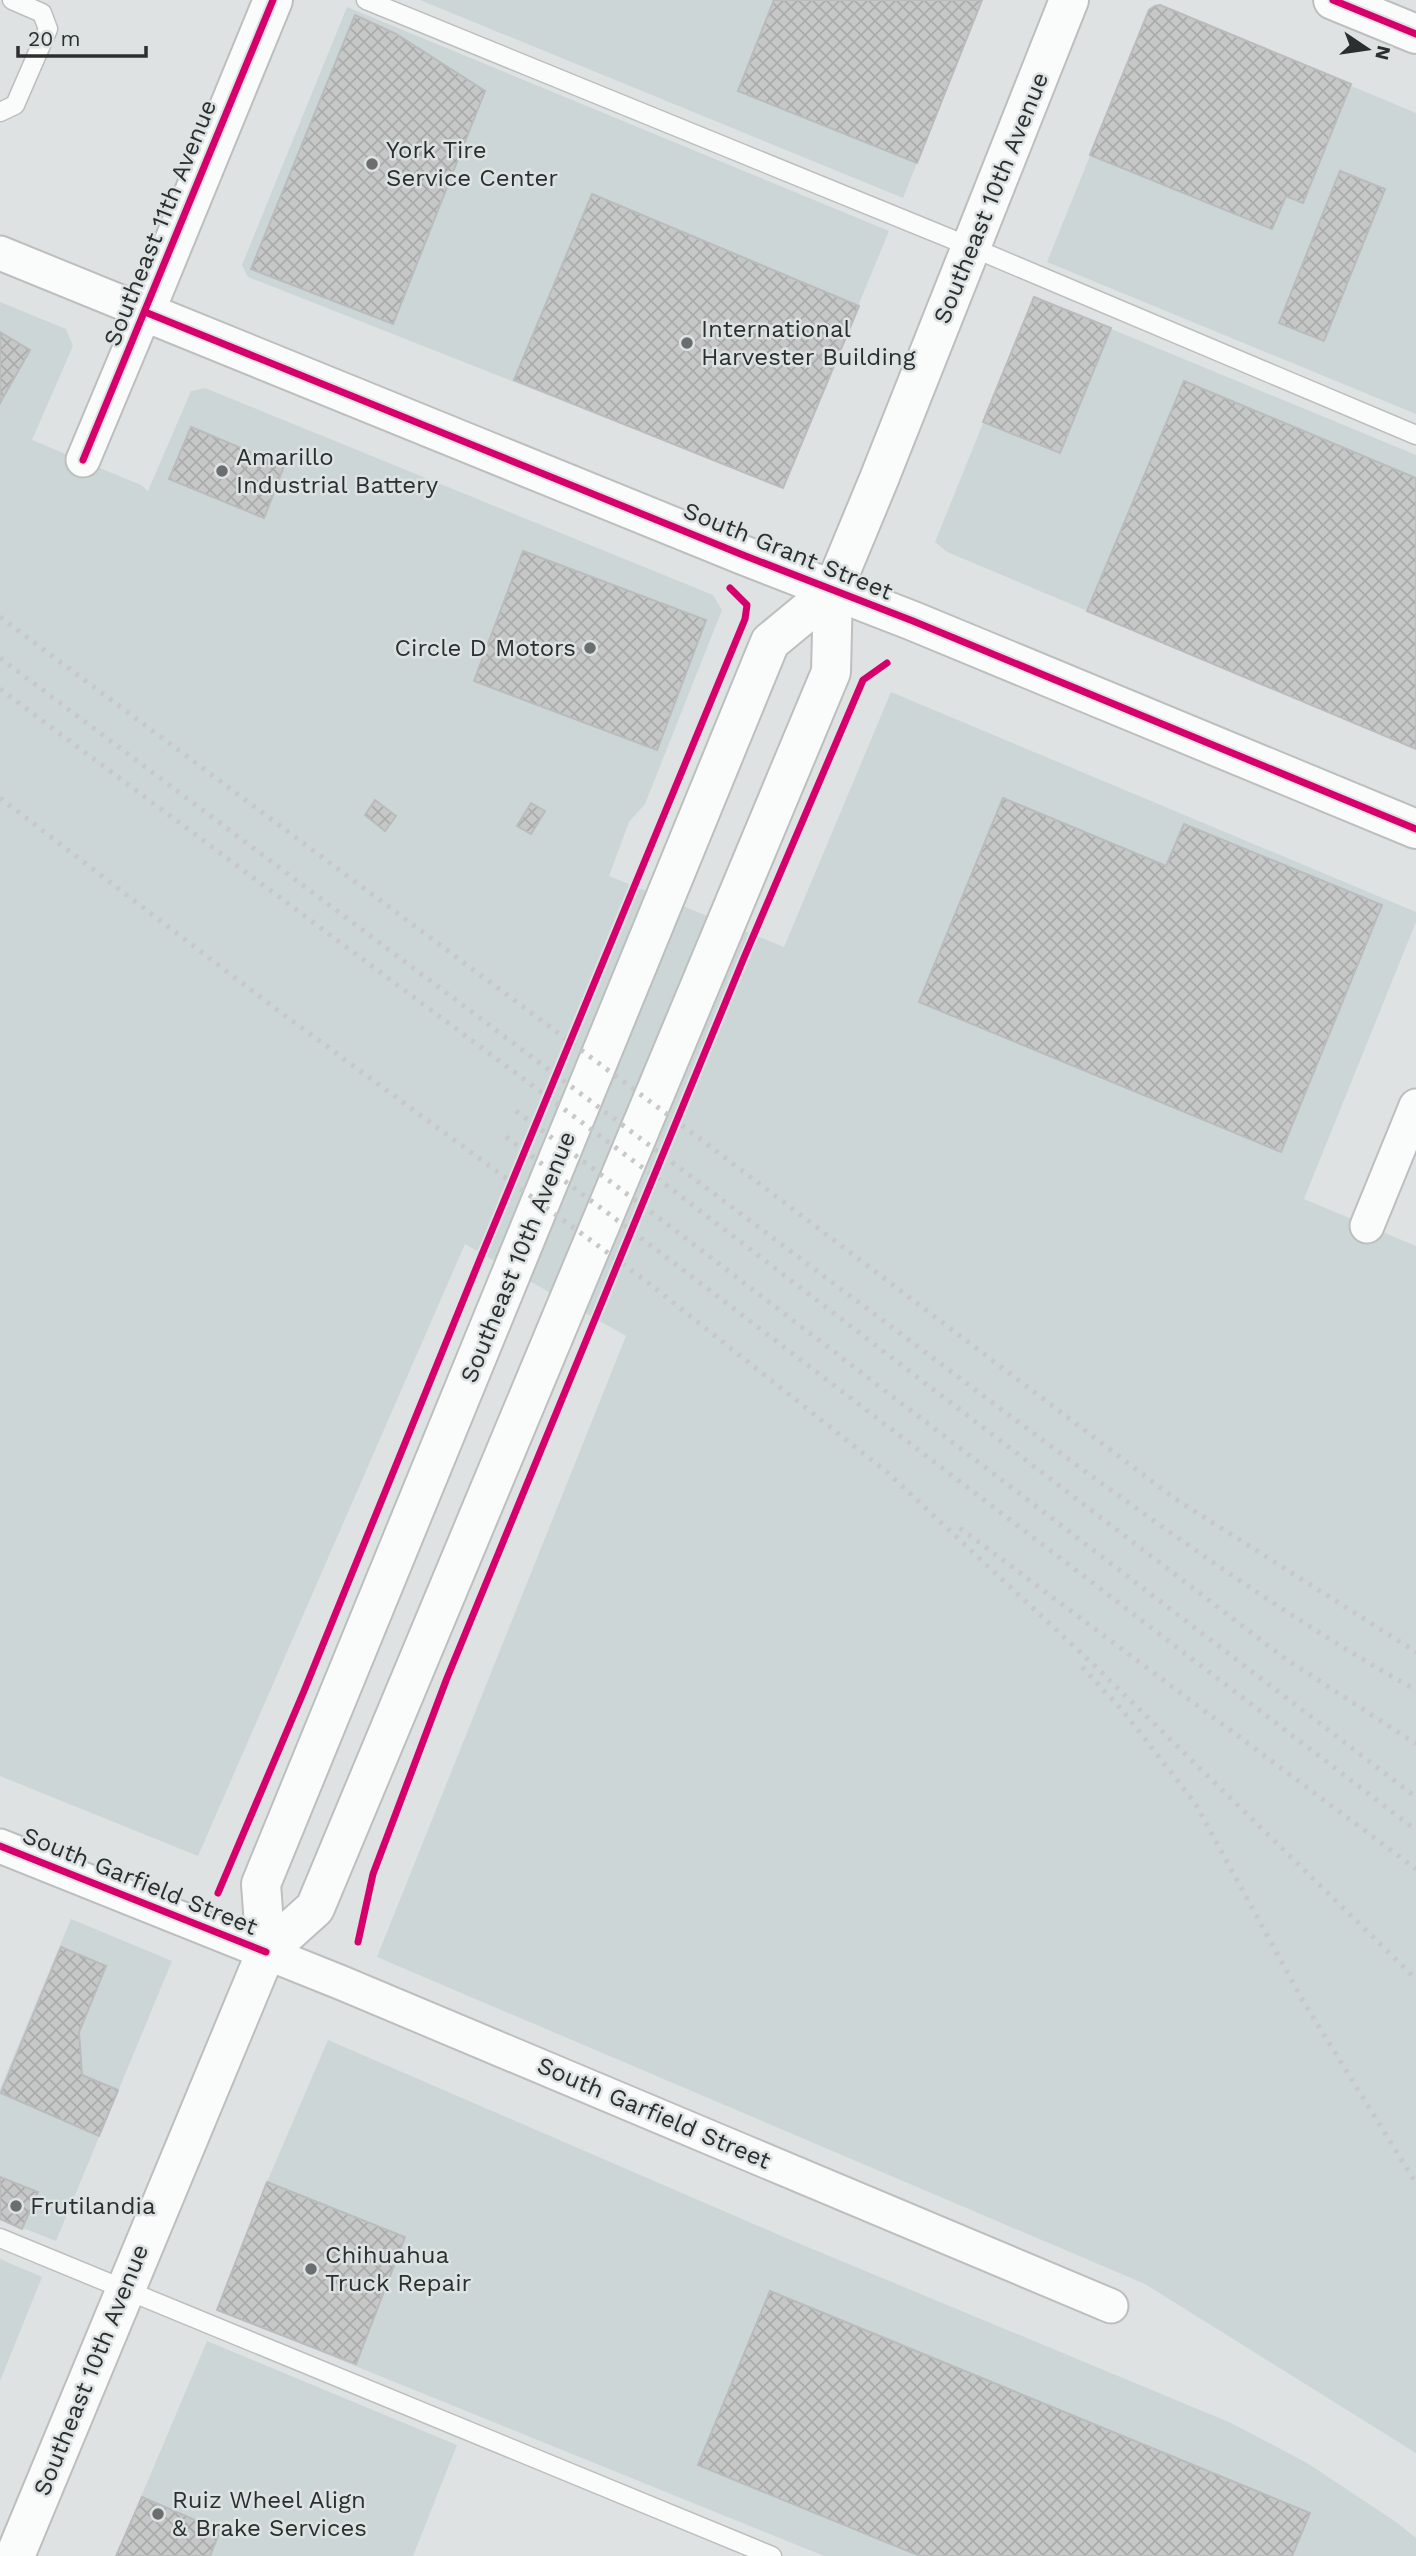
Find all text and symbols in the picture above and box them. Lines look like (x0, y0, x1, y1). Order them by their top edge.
scale bar (18, 14, 145, 58)
north arrow (1332, 14, 1402, 84)
text: 20 m (28, 26, 80, 51)
text: N (1370, 43, 1396, 62)
street label: Southeast 10th Avenue (928, 68, 1054, 328)
street label: Southeast 11th Avenue (98, 96, 222, 350)
place label: York Tire Service Center (386, 136, 558, 192)
marker: York Tire Service Center (364, 156, 380, 172)
place label: International Harvester Building (701, 315, 916, 371)
marker: International Harvester Building (679, 335, 695, 351)
place label: Amarillo Industrial Battery (236, 443, 439, 499)
marker: Amarillo Industrial Battery (214, 463, 230, 479)
street label: South Grant Street (679, 496, 897, 606)
place label: Circle D Motors (395, 634, 576, 662)
marker: Circle D Motors (582, 640, 598, 656)
street label: Southeast 10th Avenue (455, 1127, 581, 1387)
street label: South Garfield Street (18, 1821, 262, 1941)
street label: South Garfield Street (533, 2051, 775, 2175)
place label: Frutilandia (30, 2192, 156, 2220)
marker: Frutilandia (8, 2198, 24, 2214)
street label: Southeast 10th Avenue (28, 2240, 154, 2500)
place label: Chihuahua Truck Repair (325, 2241, 472, 2297)
marker: Chihuahua Truck Repair (303, 2261, 319, 2277)
place label: Ruiz Wheel Align & Brake Services (172, 2486, 367, 2542)
marker: Ruiz Wheel Align & Brake Services (150, 2506, 166, 2522)

